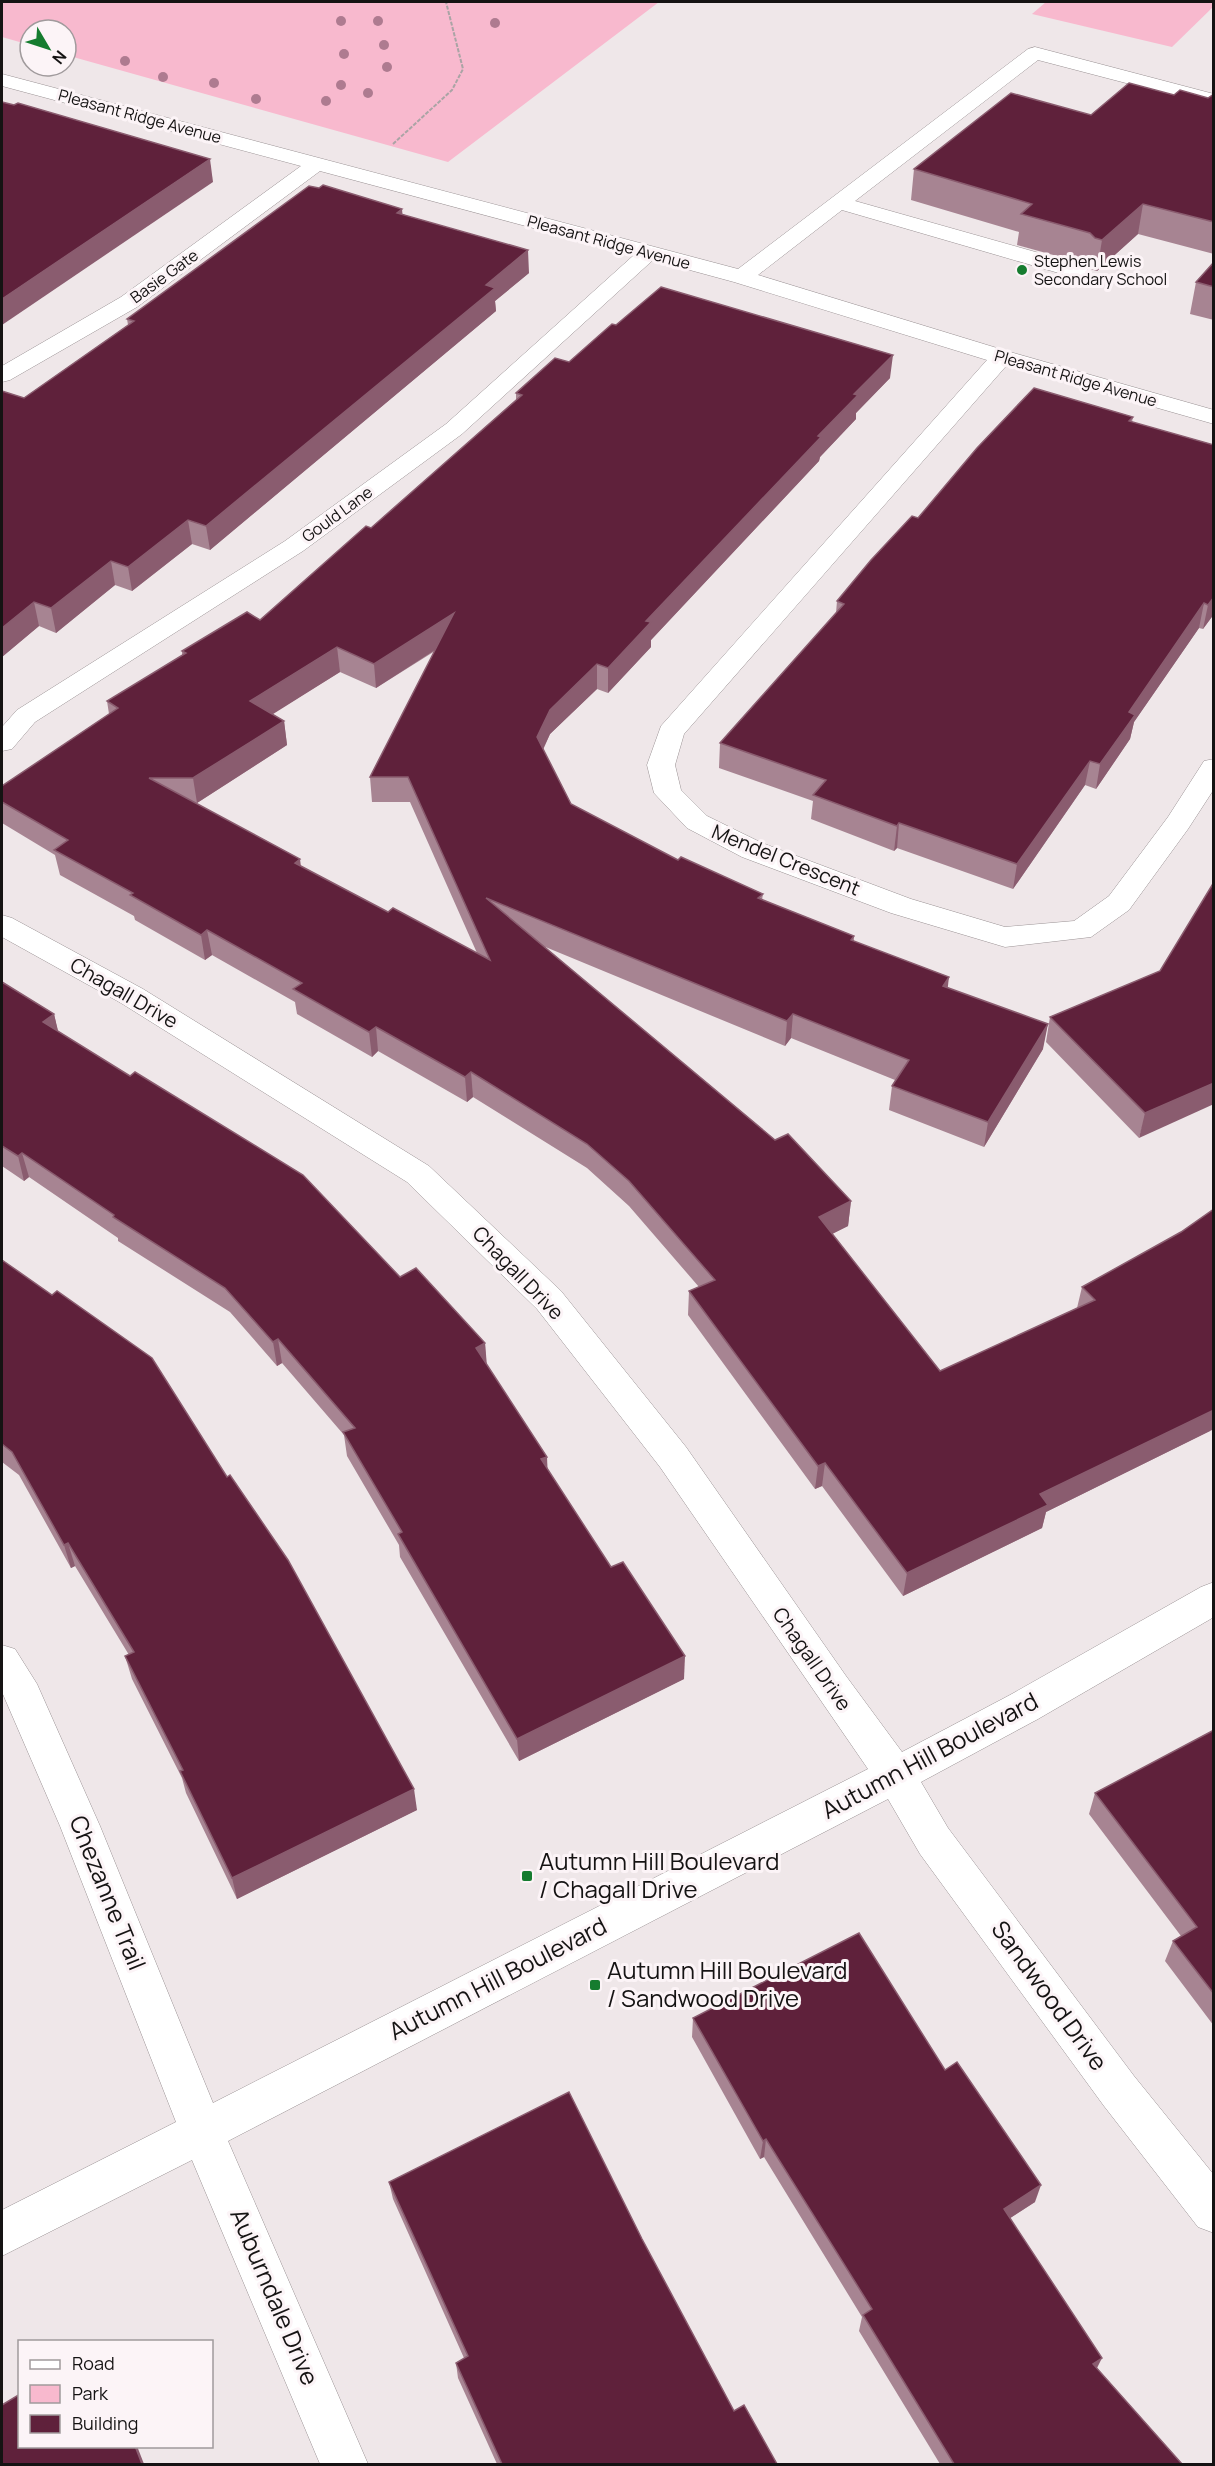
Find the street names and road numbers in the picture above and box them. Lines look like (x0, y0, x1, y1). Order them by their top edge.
street label: Pleasant Ridge Avenue (56, 84, 224, 148)
street label: Pleasant Ridge Avenue (525, 210, 693, 274)
street label: Basie Gate (126, 244, 202, 308)
street label: Pleasant Ridge Avenue (992, 344, 1160, 412)
street label: Gould Lane (297, 481, 377, 547)
street label: Mendel Crescent (708, 817, 864, 902)
street label: Chagall Drive (65, 951, 183, 1034)
street label: Chagall Drive (467, 1220, 570, 1325)
street label: Chagall Drive (767, 1602, 858, 1716)
street label: Autumn Hill Boulevard (815, 1684, 1043, 1826)
street label: Chezanne Trail (62, 1810, 154, 1975)
street label: Autumn Hill Boulevard (383, 1908, 612, 2047)
street label: Sandwood Drive (985, 1913, 1116, 2077)
street label: Auburndale Drive (223, 2203, 327, 2390)

